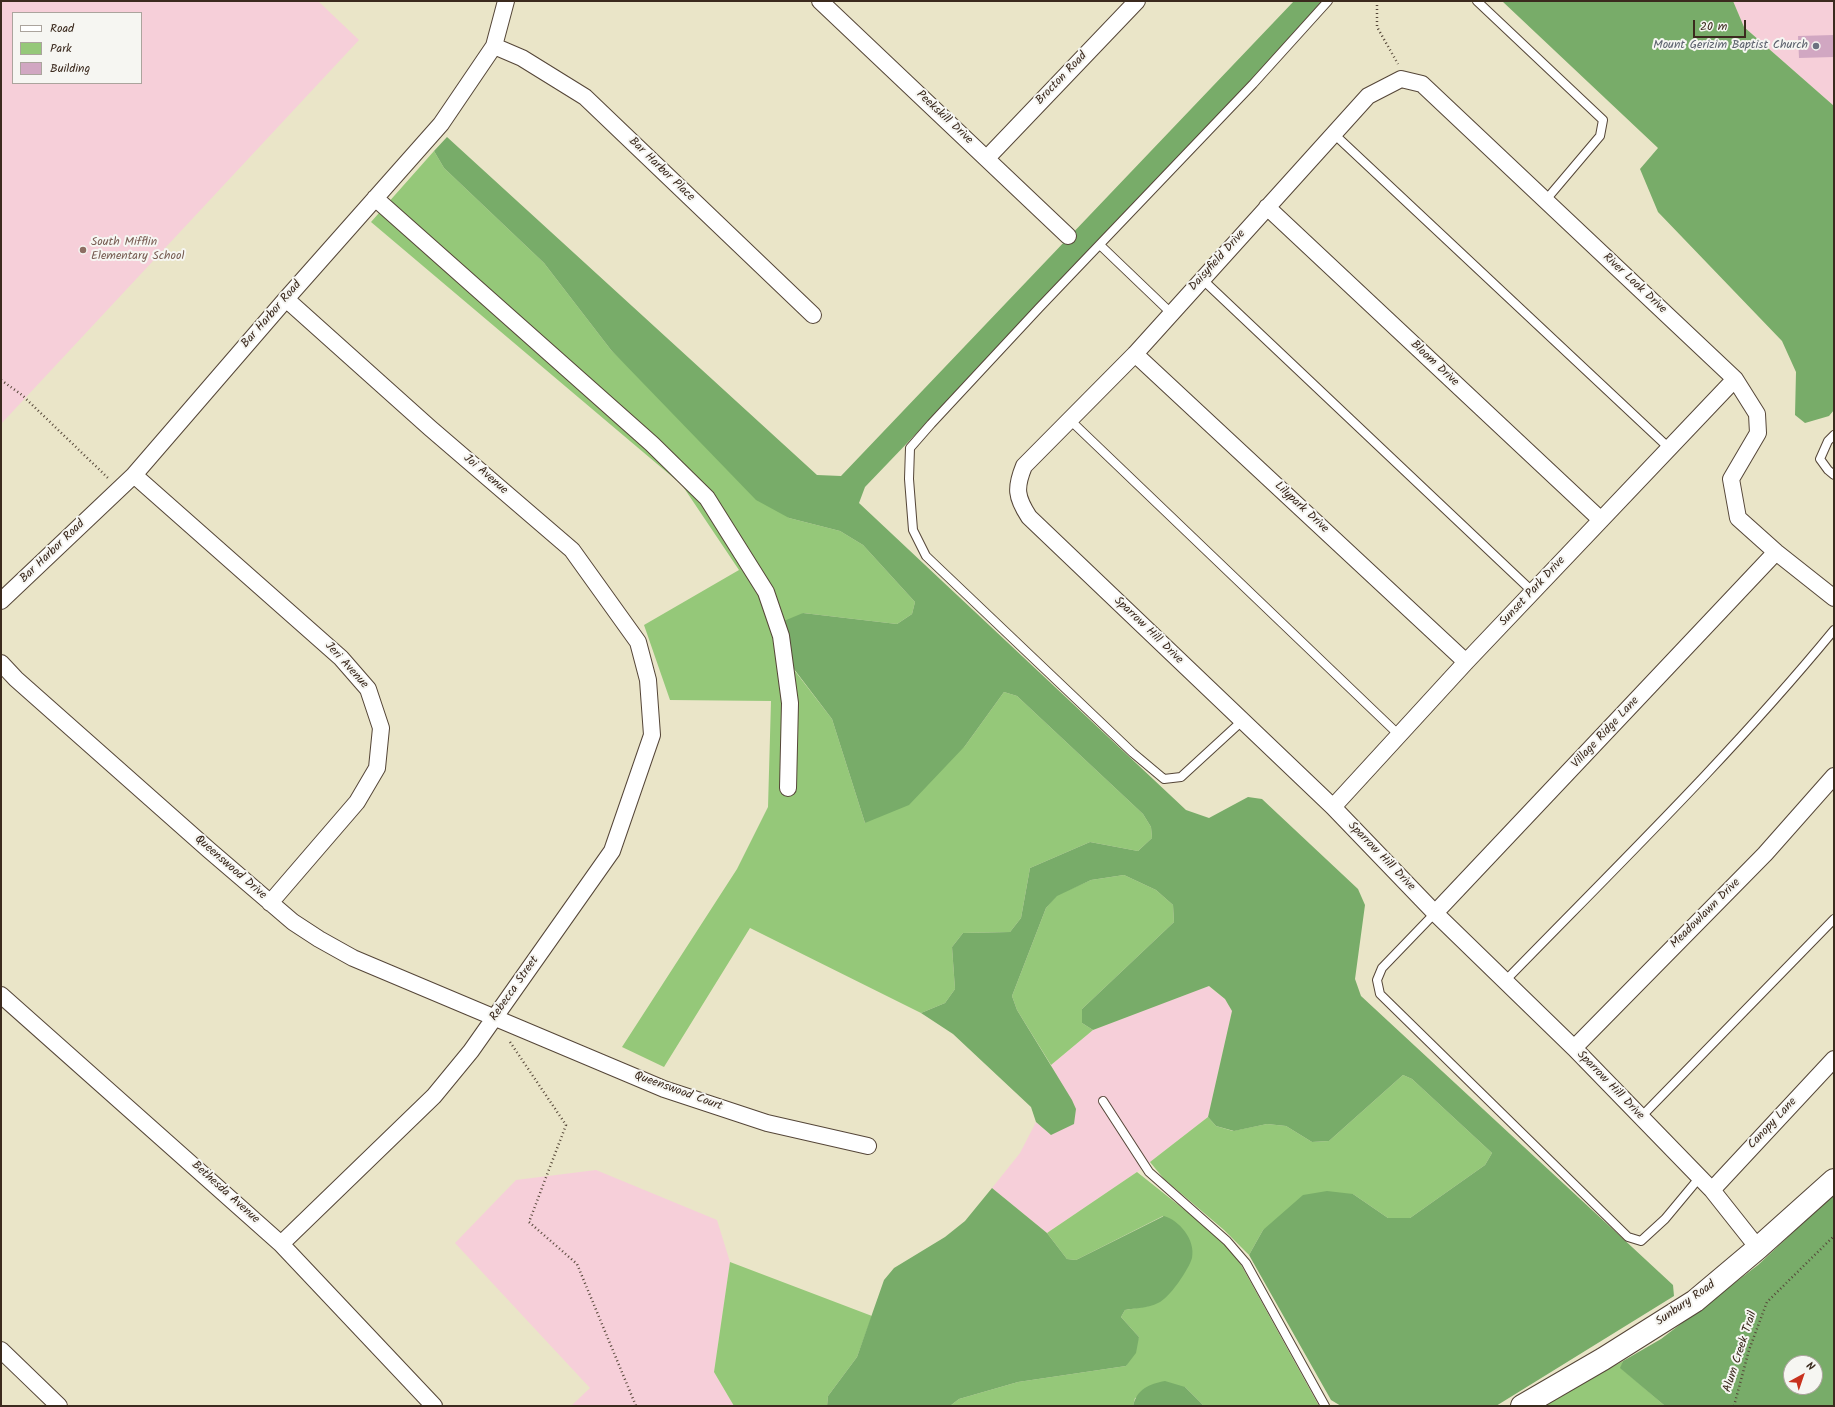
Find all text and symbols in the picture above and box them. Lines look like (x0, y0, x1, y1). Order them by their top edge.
legend (12, 12, 142, 84)
scale bar (1695, 12, 1748, 38)
text: 20 m (1700, 17, 1727, 36)
text: Road (50, 19, 74, 38)
text: Park (50, 39, 72, 58)
place label: Mount Gerizim Baptist Church (1653, 39, 1808, 53)
marker: Mount Gerizim Baptist Church (1811, 41, 1821, 51)
street label: Brocton Road (1033, 50, 1091, 108)
text: Building (50, 59, 90, 78)
street label: Peekskill Drive (913, 88, 975, 148)
street label: Bar Harbor Place (625, 135, 697, 205)
street label: Daisyfield Drive (1187, 227, 1249, 295)
place label: South Mifflin Elementary School (91, 236, 184, 264)
marker: South Mifflin Elementary School (78, 245, 88, 255)
street label: River Look Drive (1599, 251, 1669, 317)
street label: Bar Harbor Road (239, 278, 305, 352)
street label: Bloom Drive (1407, 338, 1461, 390)
street label: Joi Avenue (460, 452, 510, 498)
street label: Lilypark Drive (1271, 479, 1331, 537)
street label: Bar Harbor Road (18, 518, 88, 586)
street label: Sunset Park Drive (1497, 554, 1569, 630)
street label: Sparrow Hill Drive (1110, 594, 1186, 668)
street label: Jeri Avenue (321, 640, 371, 692)
street label: Village Ridge Lane (1569, 694, 1643, 772)
street label: Sparrow Hill Drive (1344, 819, 1418, 895)
street label: Queenswood Drive (191, 833, 269, 903)
street label: Meadowlawn Drive (1668, 876, 1744, 952)
street label: Rebecca Street (487, 954, 543, 1024)
street label: Sparrow Hill Drive (1573, 1048, 1647, 1124)
street label: Queenswood Court (632, 1069, 724, 1115)
street label: Canopy Lane (1746, 1095, 1800, 1153)
street label: Bethesda Avenue (188, 1159, 262, 1227)
street label: Sunbury Road (1654, 1278, 1718, 1330)
street label: Alum Creek Trail (1721, 1310, 1761, 1394)
north arrow (1783, 1355, 1823, 1395)
text: N (1802, 1357, 1819, 1376)

